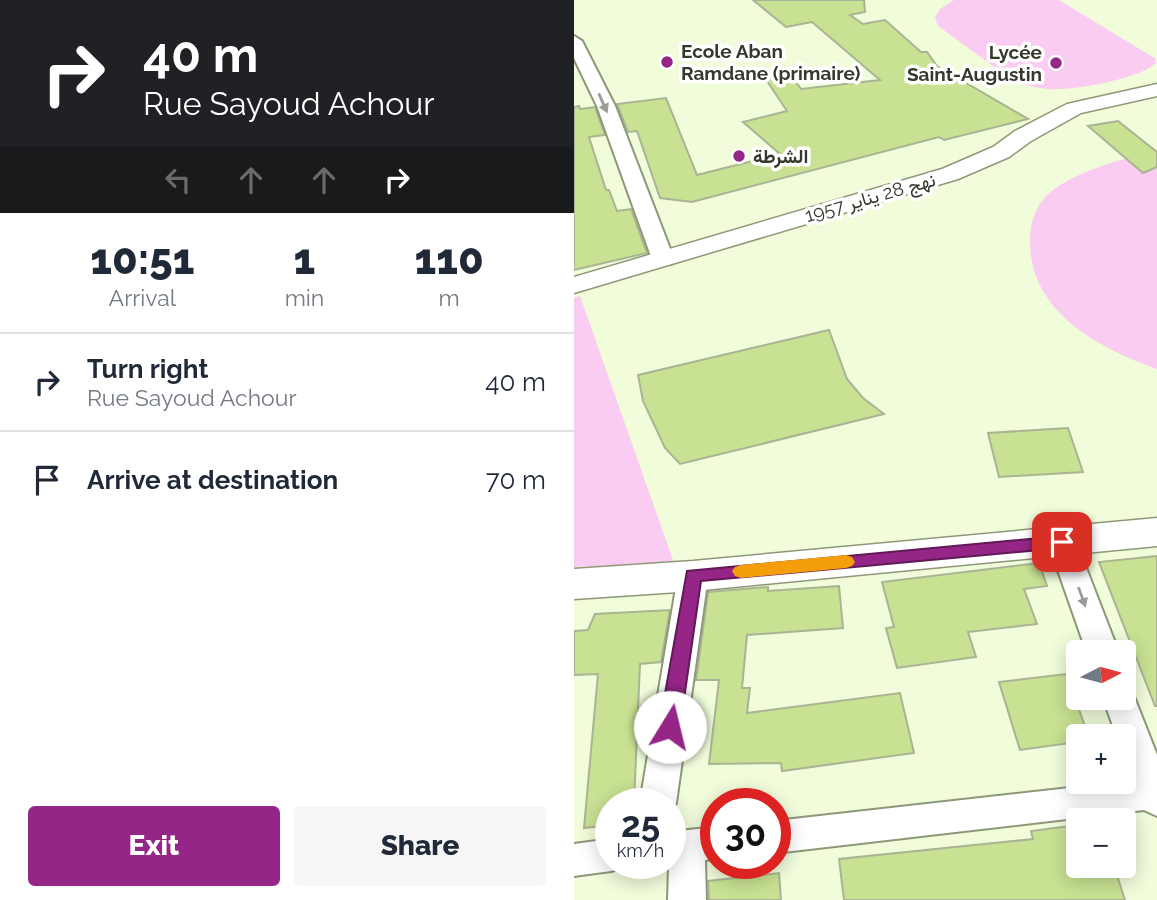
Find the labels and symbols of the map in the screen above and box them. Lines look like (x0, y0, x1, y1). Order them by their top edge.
place label: Ecole Aban Ramdane (primaire) (681, 40, 860, 84)
place label: Lycée Saint-Augustin (907, 41, 1042, 85)
marker: Ecole Aban Ramdane (primaire) (659, 54, 675, 70)
marker: Lycée Saint-Augustin (1048, 55, 1064, 71)
one-way arrow (598, 92, 609, 113)
place label: الشرطة (753, 145, 808, 169)
marker: الشرطة (731, 148, 747, 164)
street label: نهج 28 يناير 1957 (802, 168, 939, 229)
pin (1032, 512, 1092, 572)
one-way arrow (1077, 587, 1088, 608)
north arrow (1066, 640, 1136, 710)
position arrow (633, 690, 707, 764)
speed limit sign: 30 (700, 788, 791, 879)

